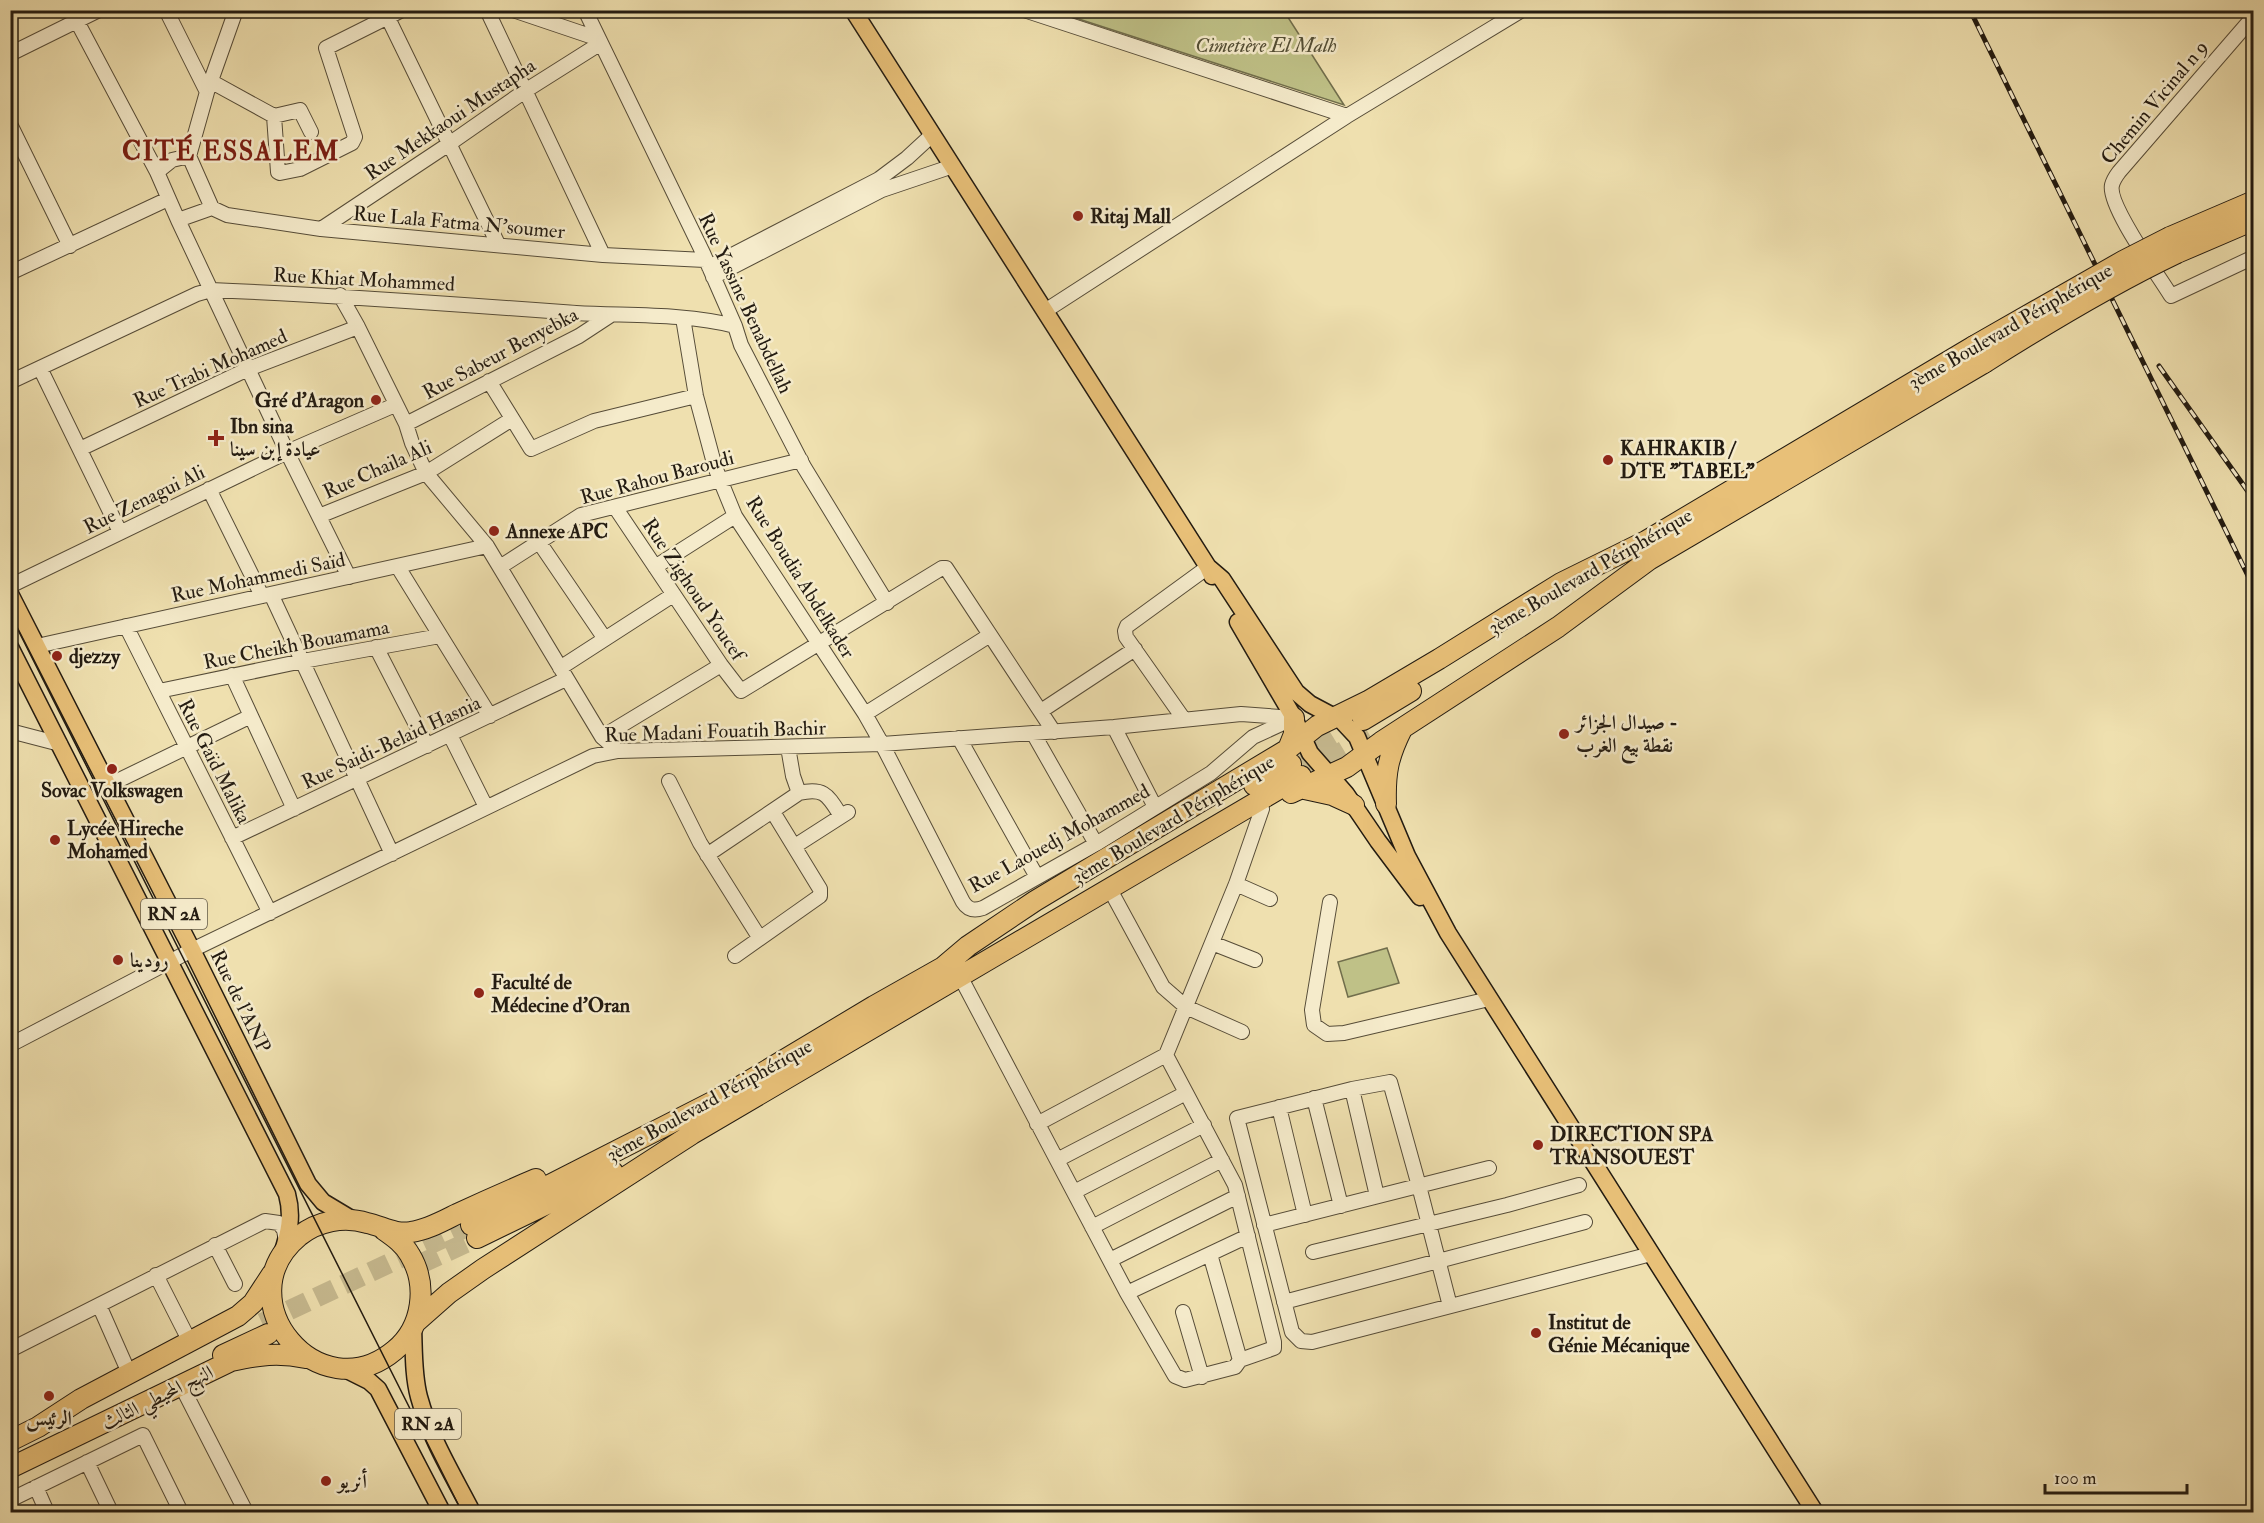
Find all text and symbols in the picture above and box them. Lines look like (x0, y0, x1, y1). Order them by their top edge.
park label: Cimetière El Malh (1195, 33, 1337, 58)
street label: Chemin Vicinal n 9 (2095, 35, 2214, 169)
street label: Rue Mekkaoui Mustapha (360, 53, 542, 187)
district label: CITÉ ESSALEM (122, 133, 340, 168)
street label: Rue Lala Fatma N'soumer (352, 201, 567, 244)
place label: Ritaj Mall (1090, 204, 1172, 229)
street label: Rue Yassine Benabdellah (693, 209, 799, 398)
marker: Ritaj Mall (1071, 209, 1085, 223)
street label: 3ème Boulevard Périphérique (1904, 258, 2117, 396)
street label: Rue Khiat Mohammed (272, 262, 456, 297)
street label: Rue Sabeur Benyebka (418, 302, 583, 405)
street label: Rue Trabi Mohamed (130, 323, 291, 414)
place label: Gré d'Aragon (255, 388, 365, 414)
marker: Gré d'Aragon (369, 393, 383, 407)
place label: Ibn sina عيادة إبن سينا (230, 414, 321, 462)
marker: Ibn sina عيادة إبن سينا (207, 429, 225, 447)
street label: Rue Chaila Ali (319, 434, 435, 505)
place label: KAHRAKIB / DTE "TABEL" (1620, 436, 1755, 484)
street label: Rue Rahou Baroudi (578, 445, 737, 510)
marker: KAHRAKIB / DTE "TABEL" (1601, 453, 1615, 467)
street label: Rue Zenagui Ali (79, 459, 209, 540)
street label: Rue Boudia Abdelkader (740, 491, 861, 664)
street label: 3ème Boulevard Périphérique (1484, 503, 1697, 641)
street label: Rue Zighoud Youcef (637, 513, 752, 668)
place label: Annexe APC (505, 519, 608, 544)
marker: Annexe APC (487, 524, 501, 538)
street label: Rue Mohammedi Saïd (169, 547, 348, 608)
street label: Rue Cheikh Bouamama (201, 614, 392, 675)
place label: djezzy (69, 644, 121, 670)
marker: djezzy (50, 649, 64, 663)
street label: Rue Saidi-Belaid Hasnia (298, 690, 485, 795)
street label: Rue Gaïd Malika (172, 695, 257, 829)
place label: صيدال الجزائر - نقطة بيع الغرب (1574, 710, 1678, 764)
street label: Rue Madani Fouatih Bachir (604, 715, 827, 748)
marker: صيدال الجزائر - نقطة بيع الغرب (1557, 727, 1571, 741)
street label: 3ème Boulevard Périphérique (1068, 749, 1279, 891)
marker: Sovac Volkswagen (105, 762, 119, 776)
place label: Sovac Volkswagen (41, 778, 184, 804)
street label: Rue Laouedj Mohammed (964, 778, 1154, 899)
place label: Lycée Hireche Mohamed (66, 816, 184, 864)
marker: Lycée Hireche Mohamed (48, 833, 62, 847)
road number: RN 2A (141, 899, 207, 929)
street label: Rue de l'ANP (205, 946, 276, 1057)
place label: رودينا (130, 948, 169, 973)
marker: رودينا (111, 953, 125, 967)
place label: Faculté de Médecine d'Oran (490, 970, 631, 1018)
marker: Faculté de Médecine d'Oran (472, 986, 486, 1000)
street label: 3ème Boulevard Périphérique (602, 1033, 817, 1168)
place label: DIRECTION SPA TRANSOUEST (1549, 1122, 1714, 1170)
marker: DIRECTION SPA TRANSOUEST (1531, 1138, 1545, 1152)
place label: Institut de Génie Mécanique (1548, 1310, 1690, 1359)
marker: Institut de Génie Mécanique (1529, 1326, 1543, 1340)
street label: النهج المحيطي الثالث (97, 1360, 220, 1441)
marker: الرئيس (42, 1389, 56, 1403)
place label: الرئيس (26, 1406, 72, 1432)
road number: RN 2A (395, 1409, 461, 1439)
scale bar (2045, 1457, 2188, 1495)
text: 100 m (2054, 1467, 2097, 1490)
place label: أنريو (336, 1468, 367, 1494)
marker: أنريو (319, 1474, 333, 1488)

